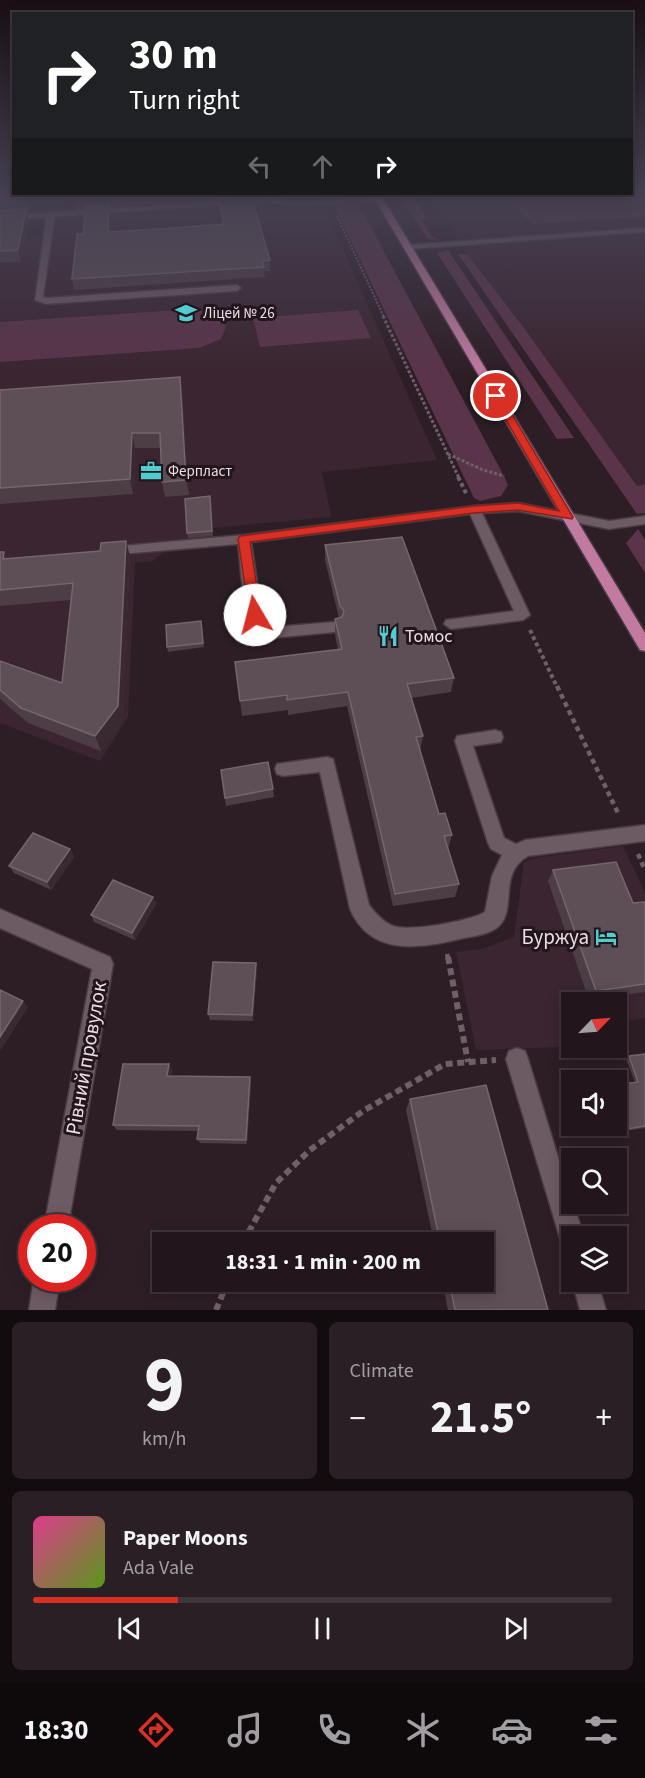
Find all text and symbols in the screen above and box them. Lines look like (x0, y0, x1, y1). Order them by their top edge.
text: 30 m (129, 25, 218, 85)
icon: right (30, 36, 108, 114)
text: Turn right (129, 81, 240, 120)
icon: left (243, 150, 276, 183)
icon: ahead (306, 150, 339, 183)
icon: right (369, 150, 402, 183)
school or university icon: Ліцей № 26 (174, 301, 198, 325)
place label: Ліцей № 26 (203, 303, 275, 324)
pin (470, 370, 521, 421)
icon: arrive (479, 379, 512, 412)
office icon: Ферпласт (139, 459, 163, 483)
place label: Ферпласт (168, 461, 232, 482)
position arrow (223, 583, 287, 647)
restaurant icon: Томос (376, 624, 400, 648)
place label: Томос (405, 624, 453, 649)
place label: Буржуа (522, 922, 589, 952)
hotel icon: Буржуа (594, 925, 618, 949)
street label: Рівний провулок (58, 978, 114, 1137)
north arrow (561, 992, 627, 1058)
map controls (561, 992, 627, 1292)
button: sound (561, 1070, 627, 1136)
button: search (561, 1148, 627, 1214)
speed limit sign: 20 (18, 1214, 96, 1292)
button: layers (561, 1226, 627, 1292)
text: 18:31 · 1 min · 200 m (225, 1246, 421, 1278)
text: 9 (144, 1330, 185, 1441)
text: Climate (350, 1357, 414, 1385)
text: 21.5° (430, 1386, 531, 1450)
text: − (350, 1395, 366, 1442)
text: + (596, 1395, 612, 1442)
text: km/h (142, 1425, 186, 1453)
text: Paper Moons (123, 1522, 248, 1554)
text: Ada Vale (123, 1554, 194, 1582)
icon: previous (113, 1612, 146, 1645)
icon: pause (306, 1612, 339, 1645)
icon: next (499, 1612, 532, 1645)
icon: directions (135, 1709, 177, 1751)
icon: music (224, 1709, 266, 1751)
icon: phone (313, 1709, 355, 1751)
icon: climate (402, 1709, 444, 1751)
icon: car (491, 1709, 533, 1751)
icon: filters (580, 1709, 622, 1751)
text: 18:30 (23, 1711, 89, 1750)

